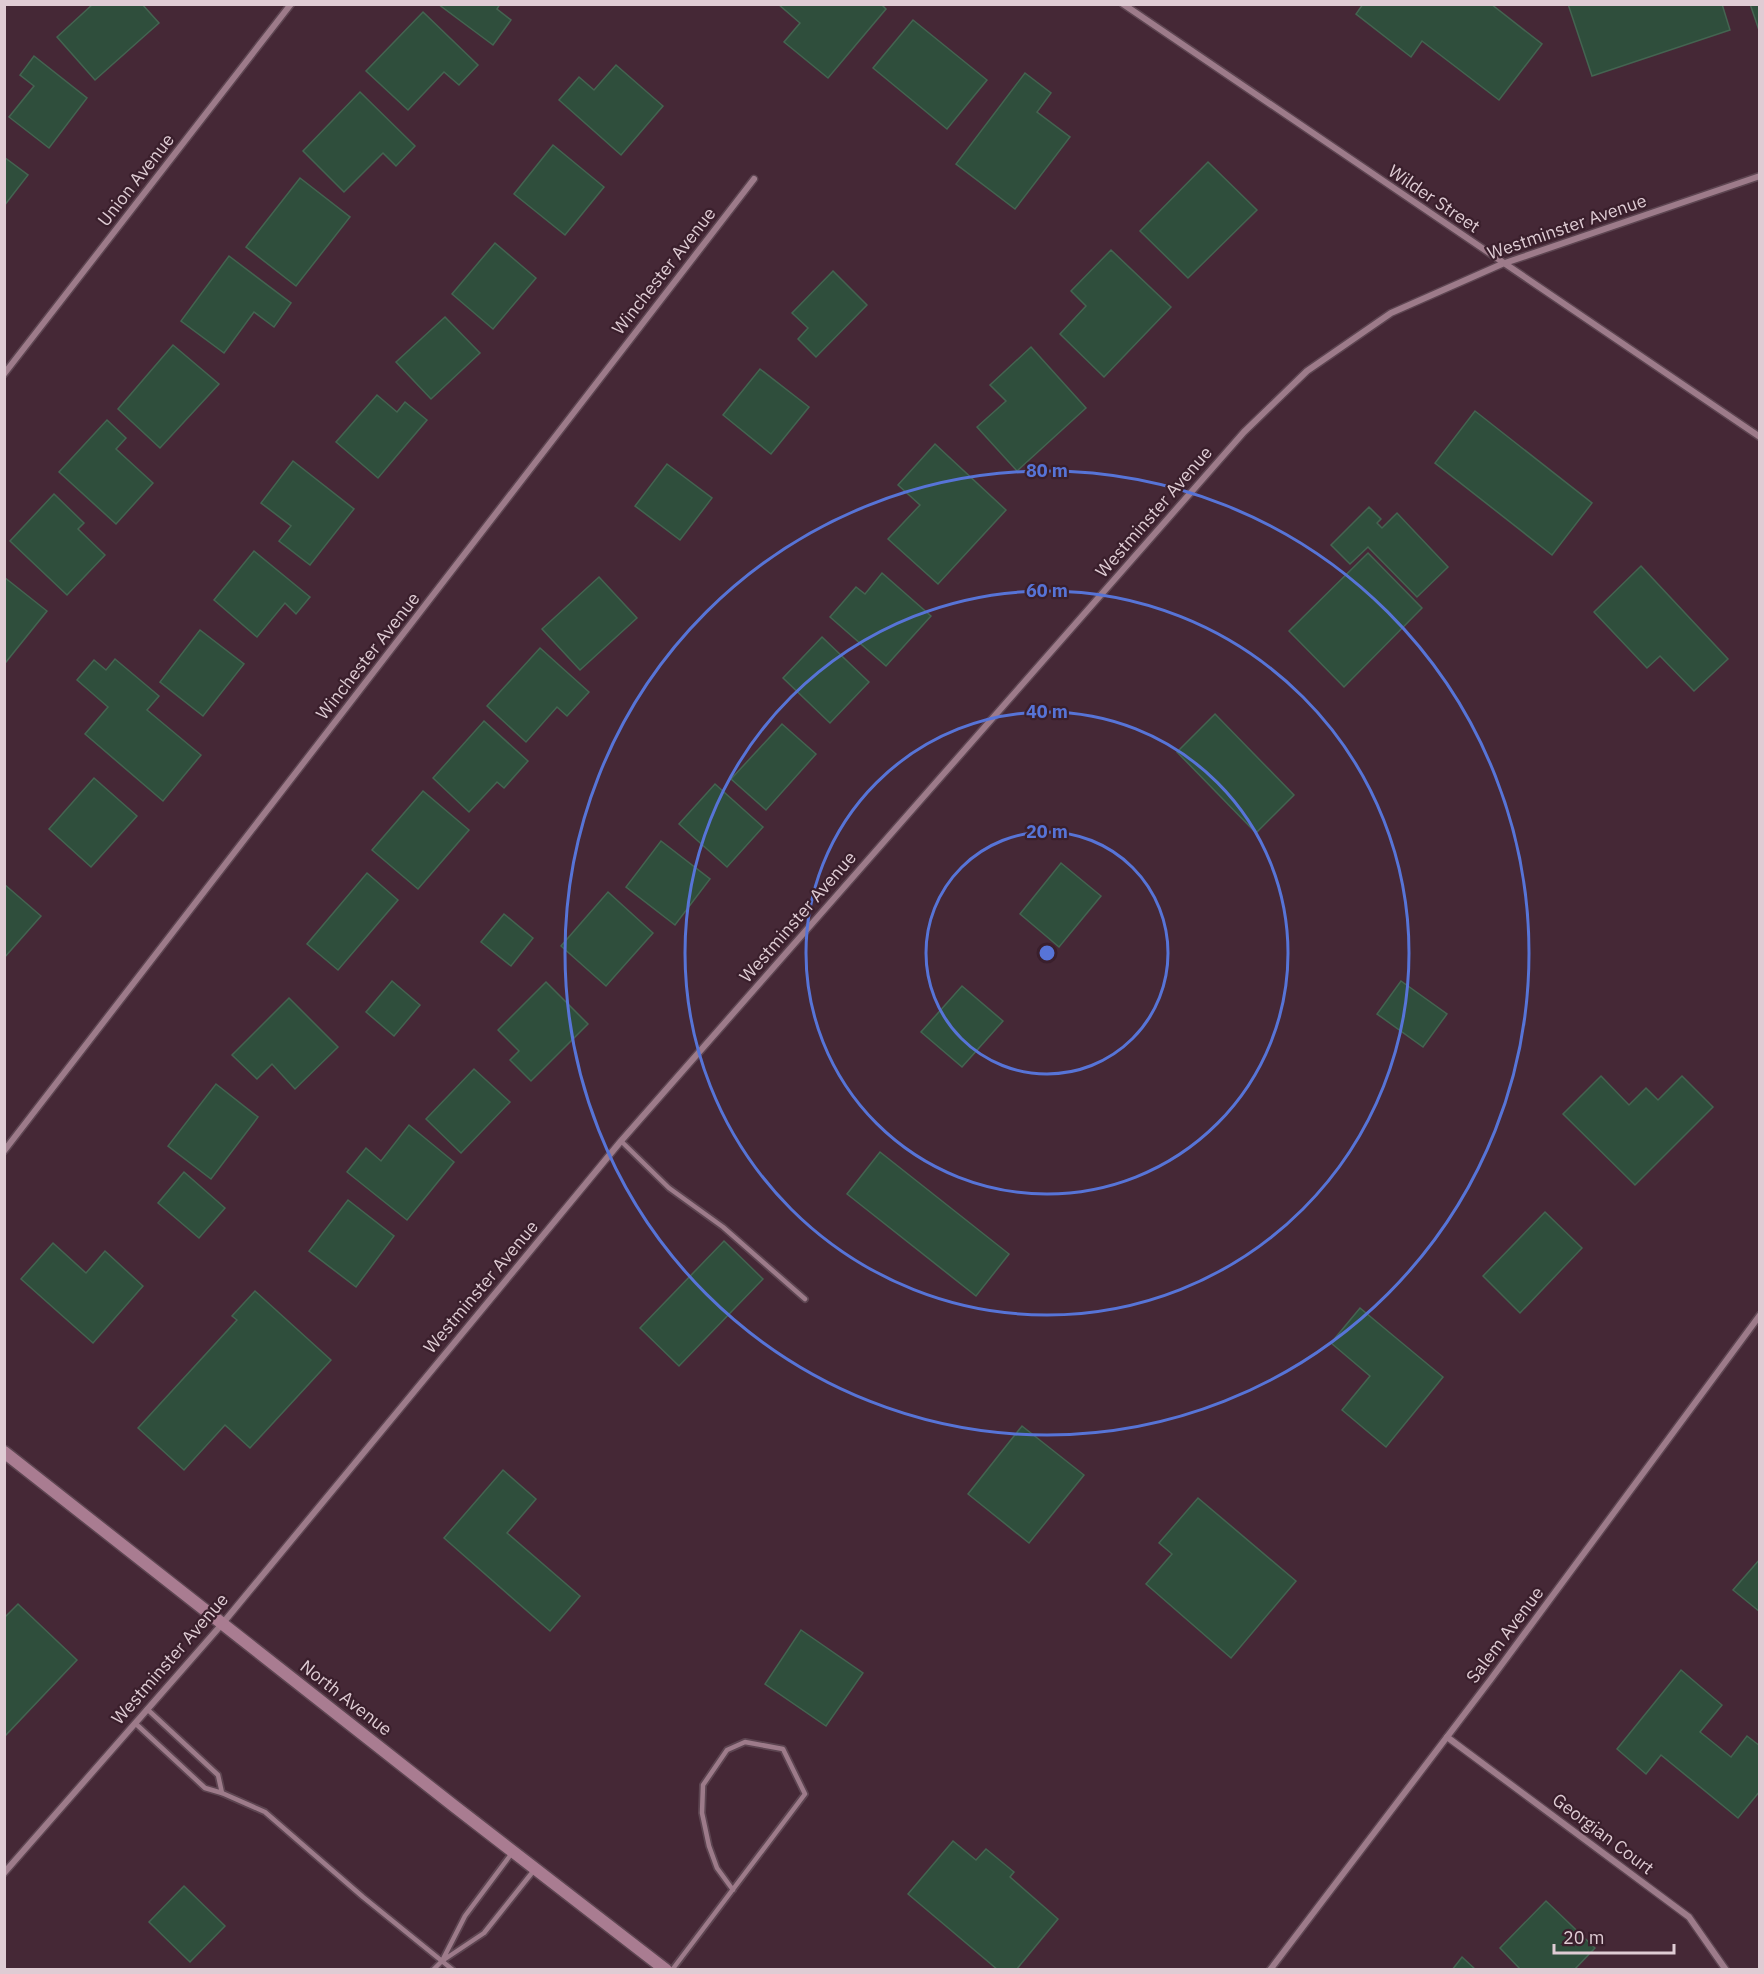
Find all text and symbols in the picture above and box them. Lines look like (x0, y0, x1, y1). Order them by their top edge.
street label: Union Avenue (92, 129, 179, 231)
street label: Wilder Street (1384, 159, 1485, 238)
street label: Westminster Avenue (1484, 188, 1650, 265)
street label: Winchester Avenue (607, 202, 721, 339)
street label: Westminster Avenue (1090, 441, 1217, 582)
text: 80 m (1026, 459, 1068, 482)
text: 60 m (1026, 579, 1068, 602)
street label: Winchester Avenue (311, 587, 425, 724)
text: 40 m (1026, 700, 1068, 723)
text: 20 m (1026, 820, 1068, 843)
street label: Westminster Avenue (734, 846, 861, 987)
centre of rings (1037, 943, 1057, 963)
street label: Westminster Avenue (418, 1215, 543, 1358)
street label: Salem Avenue (1461, 1582, 1548, 1688)
street label: Westminster Avenue (106, 1588, 233, 1729)
street label: North Avenue (296, 1655, 397, 1741)
street label: Georgian Court (1548, 1788, 1659, 1879)
scale bar (1554, 1917, 1674, 1955)
text: 20 m (1563, 1926, 1605, 1949)

